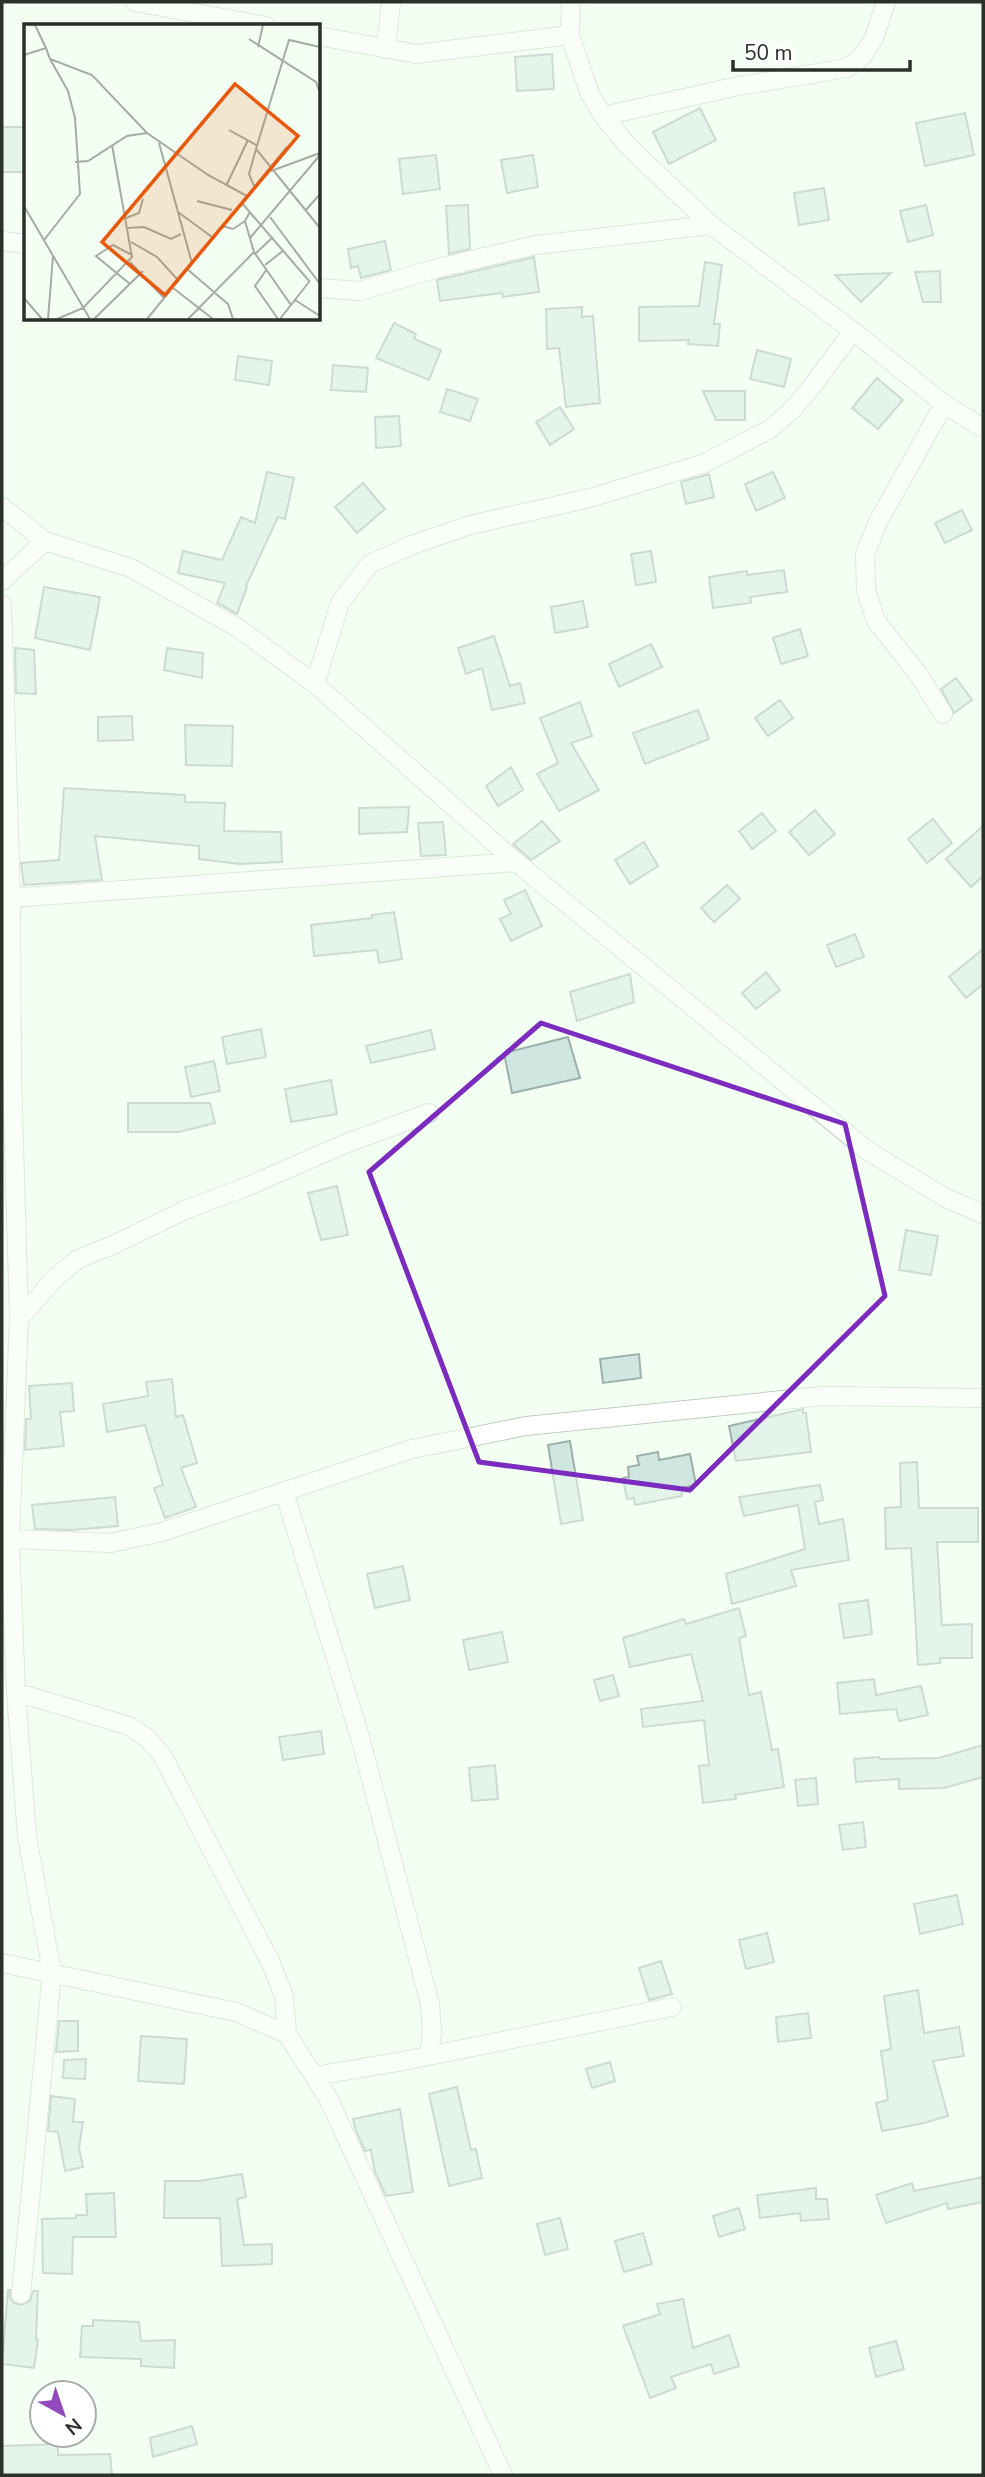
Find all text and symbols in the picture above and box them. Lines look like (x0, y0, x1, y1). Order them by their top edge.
inset map (24, 24, 320, 320)
scale bar (733, 28, 910, 72)
text: 50 m (744, 39, 793, 67)
north arrow (28, 2379, 98, 2449)
text: N (59, 2412, 87, 2441)

